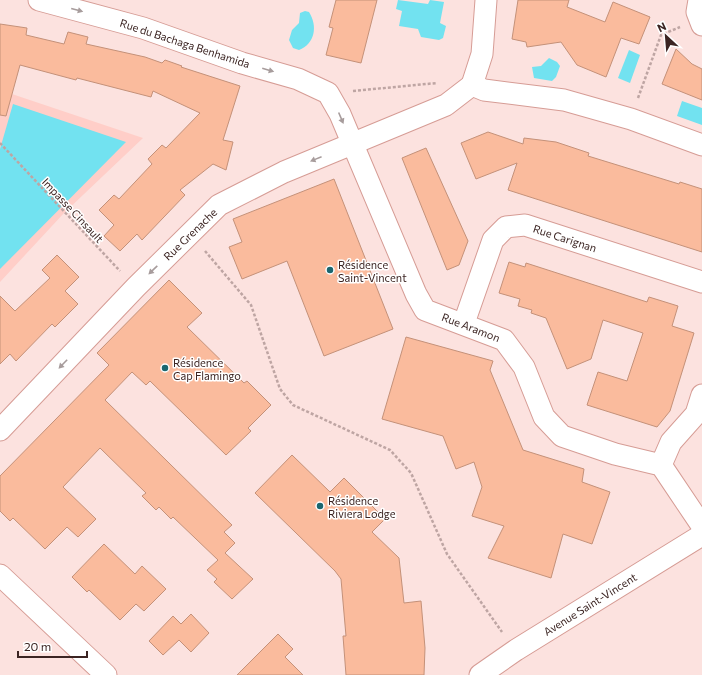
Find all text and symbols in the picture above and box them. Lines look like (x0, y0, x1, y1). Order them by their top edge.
one-way arrow (71, 7, 83, 13)
street label: Rue du Bachaga Benhamida (118, 16, 252, 70)
north arrow (646, 16, 686, 56)
text: N (655, 19, 668, 34)
one-way arrow (262, 67, 274, 73)
one-way arrow (338, 112, 345, 124)
one-way arrow (310, 156, 322, 162)
street label: Impasse Cinsault (40, 175, 107, 245)
street label: Rue Grenache (161, 205, 219, 263)
street label: Rue Carignan (532, 222, 598, 254)
place label: Résidence Saint-Vincent (338, 258, 407, 284)
one-way arrow (148, 265, 158, 275)
marker: Résidence Saint-Vincent (325, 265, 335, 275)
street label: Rue Aramon (440, 310, 502, 344)
place label: Résidence Cap Flamingo (173, 356, 241, 382)
one-way arrow (58, 359, 68, 369)
marker: Résidence Cap Flamingo (160, 363, 170, 373)
place label: Résidence Riviera Lodge (328, 494, 396, 520)
marker: Résidence Riviera Lodge (315, 501, 325, 511)
street label: Avenue Saint-Vincent (541, 570, 639, 638)
scale bar (18, 633, 87, 659)
text: 20 m (24, 639, 51, 653)

